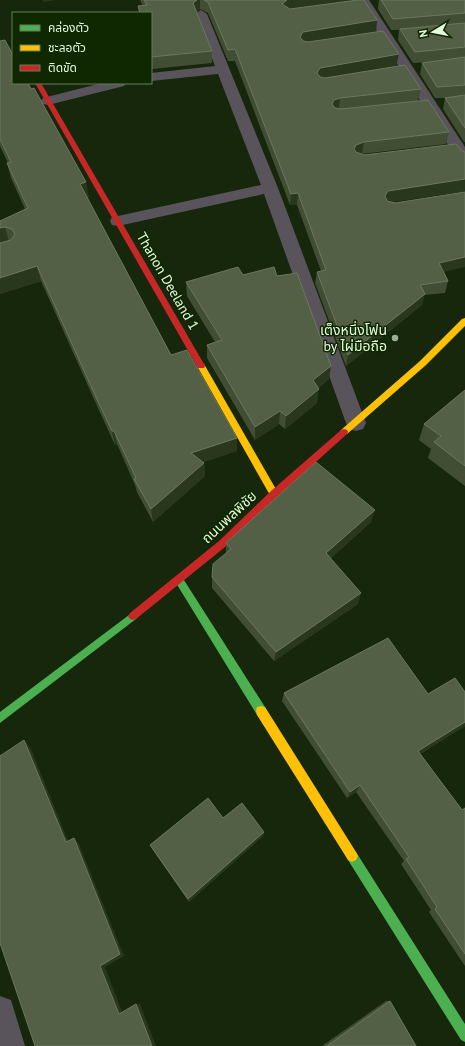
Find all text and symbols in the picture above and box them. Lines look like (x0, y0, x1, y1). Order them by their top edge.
legend (12, 12, 152, 84)
north arrow (413, 12, 453, 52)
text: คล่องตัว (48, 20, 89, 35)
text: N (416, 29, 431, 39)
text: ชะลอตัว (48, 40, 86, 55)
text: ติดขัด (48, 60, 77, 75)
street label: Thanon Deeland 1 (133, 229, 203, 333)
place label: เต็งหนึ่งโฟน by ไผ่มือถือ (320, 320, 387, 355)
marker: เต็งหนึ่งโฟน by ไผ่มือถือ (390, 333, 400, 343)
street label: ถนนพลพิชัย (198, 487, 260, 547)

